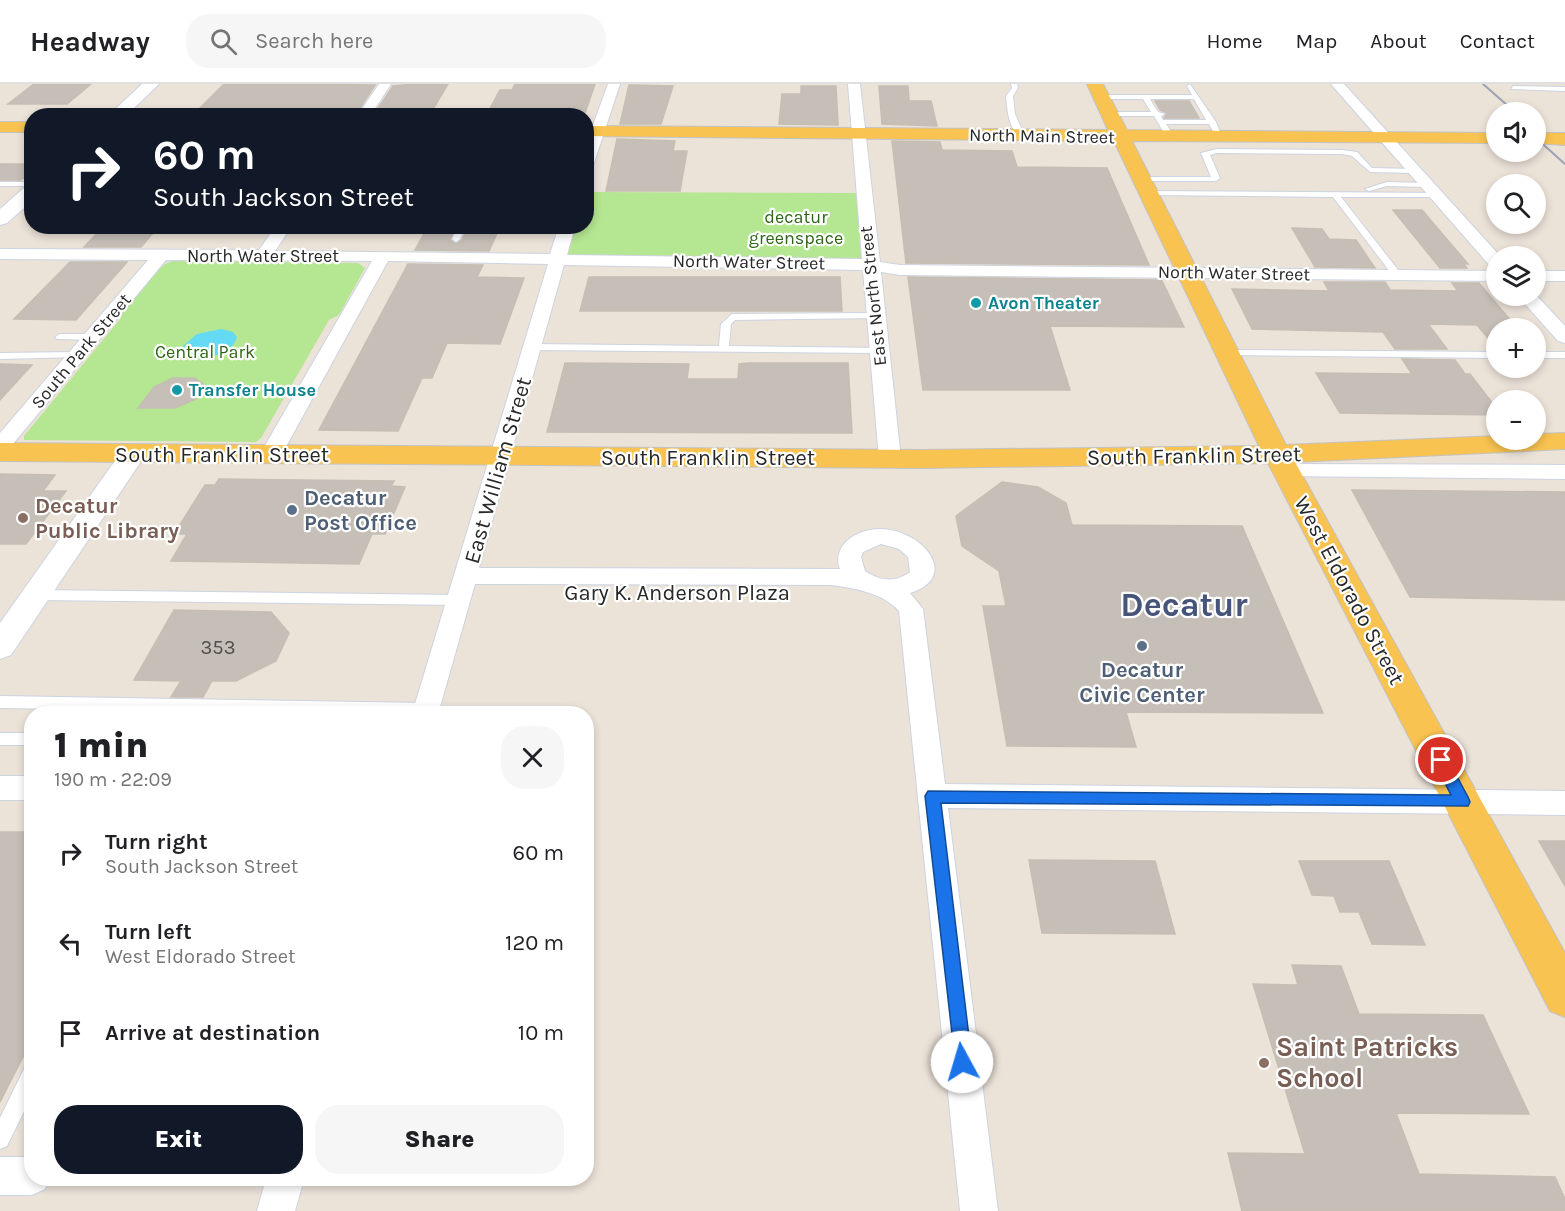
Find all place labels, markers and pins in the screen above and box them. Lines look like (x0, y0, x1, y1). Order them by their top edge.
place label: Avon Theater (988, 292, 1099, 314)
marker: Avon Theater (969, 296, 983, 310)
place label: Transfer House (189, 379, 316, 401)
marker: Transfer House (170, 383, 184, 397)
place label: Decatur Post Office (304, 485, 417, 536)
place label: Decatur Public Library (35, 493, 179, 544)
marker: Decatur Post Office (285, 503, 299, 517)
marker: Decatur Public Library (16, 511, 30, 525)
marker: Decatur Civic Center (1135, 639, 1149, 653)
place label: Decatur Civic Center (1079, 657, 1205, 708)
pin (1415, 734, 1466, 785)
place label: Saint Patricks School (1276, 1031, 1458, 1094)
marker: Saint Patricks School (1257, 1056, 1271, 1070)

